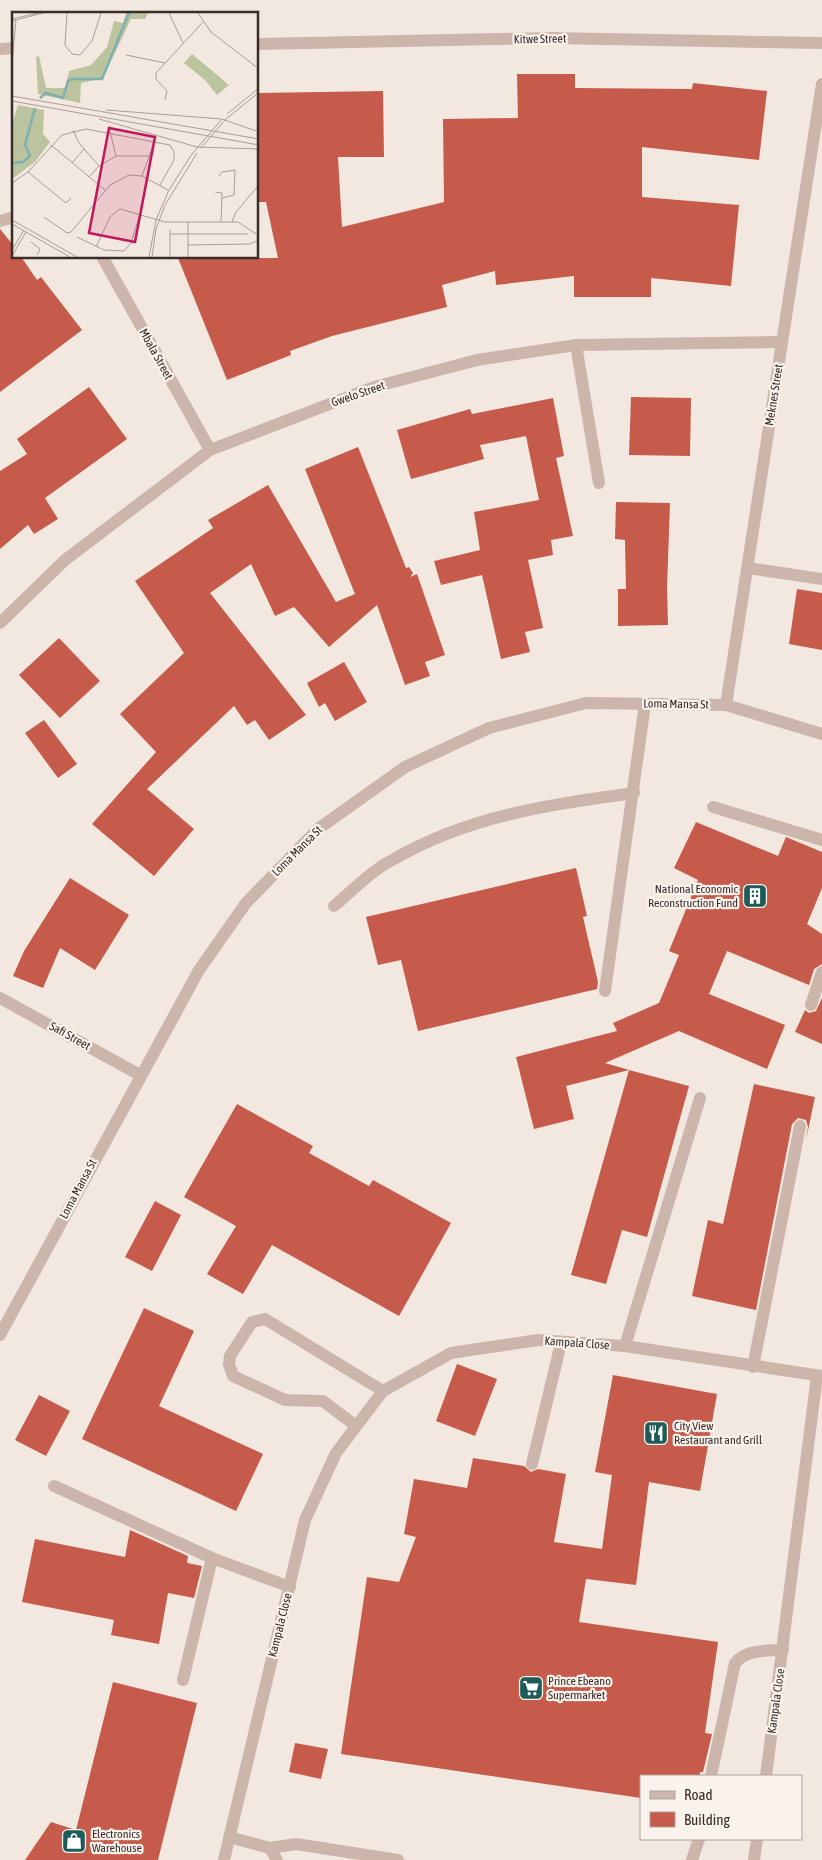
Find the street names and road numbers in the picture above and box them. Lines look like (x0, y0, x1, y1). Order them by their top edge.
street label: Kitwe Street (514, 32, 567, 46)
street label: Mbala Street (136, 326, 176, 382)
street label: Meknes Street (762, 363, 786, 427)
street label: Gwelo Street (329, 378, 387, 410)
street label: Loma Mansa St (643, 696, 709, 712)
street label: Loma Mansa St (269, 822, 326, 879)
street label: Safi Street (47, 1019, 93, 1053)
street label: Loma Mansa St (56, 1156, 100, 1221)
street label: Kampala Close (544, 1334, 610, 1352)
street label: Kampala Close (265, 1592, 295, 1658)
street label: Kampala Close (765, 1668, 787, 1734)

